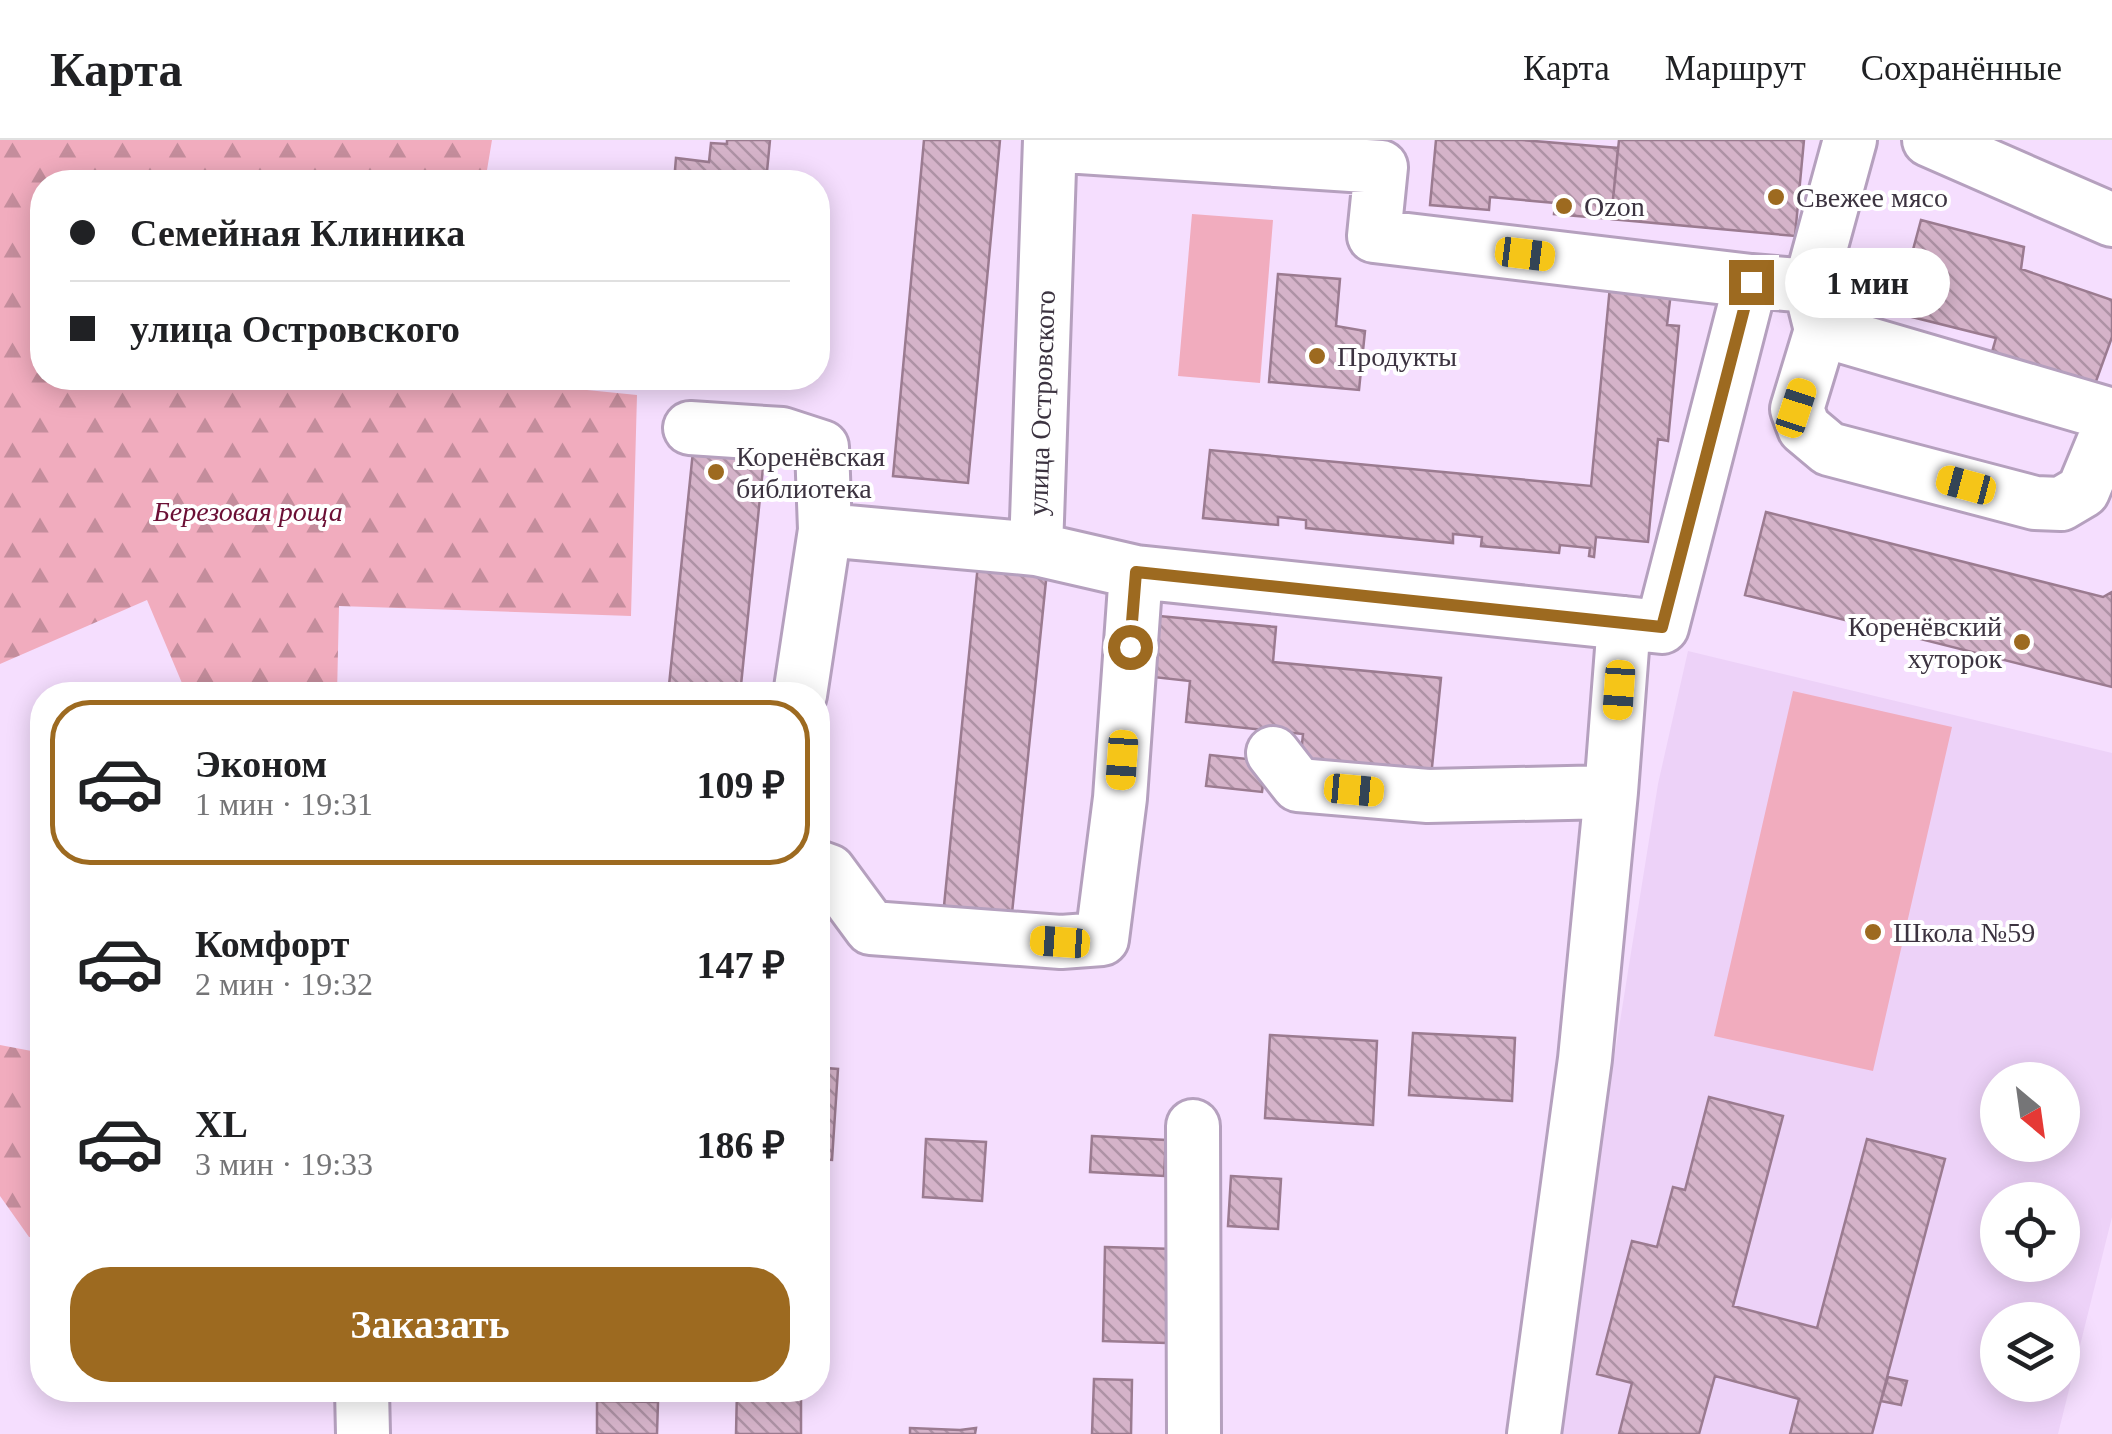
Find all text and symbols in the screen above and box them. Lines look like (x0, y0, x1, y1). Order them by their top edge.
text: Карта (50, 43, 182, 96)
text: Карта (1523, 49, 1610, 88)
text: Маршрут (1665, 49, 1806, 88)
text: Сохранённые (1861, 49, 2062, 88)
place label: Свежее мясо (1796, 182, 1948, 213)
marker: Свежее мясо (1765, 186, 1787, 208)
place label: Ozon (1584, 191, 1645, 222)
marker: Ozon (1553, 195, 1575, 217)
text: Семейная Клиника (130, 212, 465, 254)
car (1493, 235, 1557, 273)
callout: 1 мин (1786, 247, 1951, 317)
route end (1729, 260, 1774, 305)
text: 1 мин (1826, 265, 1909, 301)
street label: улица Островского (1022, 290, 1061, 516)
text: улица Островского (130, 308, 460, 350)
place label: Продукты (1337, 341, 1457, 372)
marker: Продукты (1306, 345, 1328, 367)
car (1772, 375, 1820, 441)
place label: Коренёвская библиотека (736, 441, 885, 504)
marker: Коренёвская библиотека (705, 461, 727, 483)
car (1933, 463, 1999, 507)
park label: Березовая роща (152, 496, 343, 527)
place label: Коренёвский хуторок (1848, 611, 2002, 674)
route start (1108, 625, 1153, 670)
marker: Коренёвский хуторок (2011, 631, 2033, 653)
car (1602, 659, 1636, 721)
car (1105, 729, 1139, 791)
icon: car (75, 738, 165, 828)
text: Эконом (195, 743, 327, 785)
text: 109 ₽ (696, 764, 785, 806)
car (1323, 772, 1385, 808)
text: 1 мин · 19:31 (195, 786, 373, 822)
place label: Школа №59 (1893, 917, 2035, 948)
icon: car (75, 918, 165, 1008)
marker: Школа №59 (1862, 921, 1884, 943)
text: Комфорт (195, 923, 349, 965)
car (1029, 925, 1091, 959)
text: 147 ₽ (696, 944, 785, 986)
text: 2 мин · 19:32 (195, 966, 373, 1002)
north arrow (1980, 1062, 2080, 1162)
map controls (1980, 1062, 2080, 1402)
icon: car (75, 1098, 165, 1188)
text: XL (195, 1103, 248, 1145)
text: 186 ₽ (696, 1124, 785, 1166)
text: 3 мин · 19:33 (195, 1146, 373, 1182)
button: locate (1980, 1182, 2080, 1282)
button: Заказать (70, 1267, 790, 1382)
button: layers (1980, 1302, 2080, 1402)

